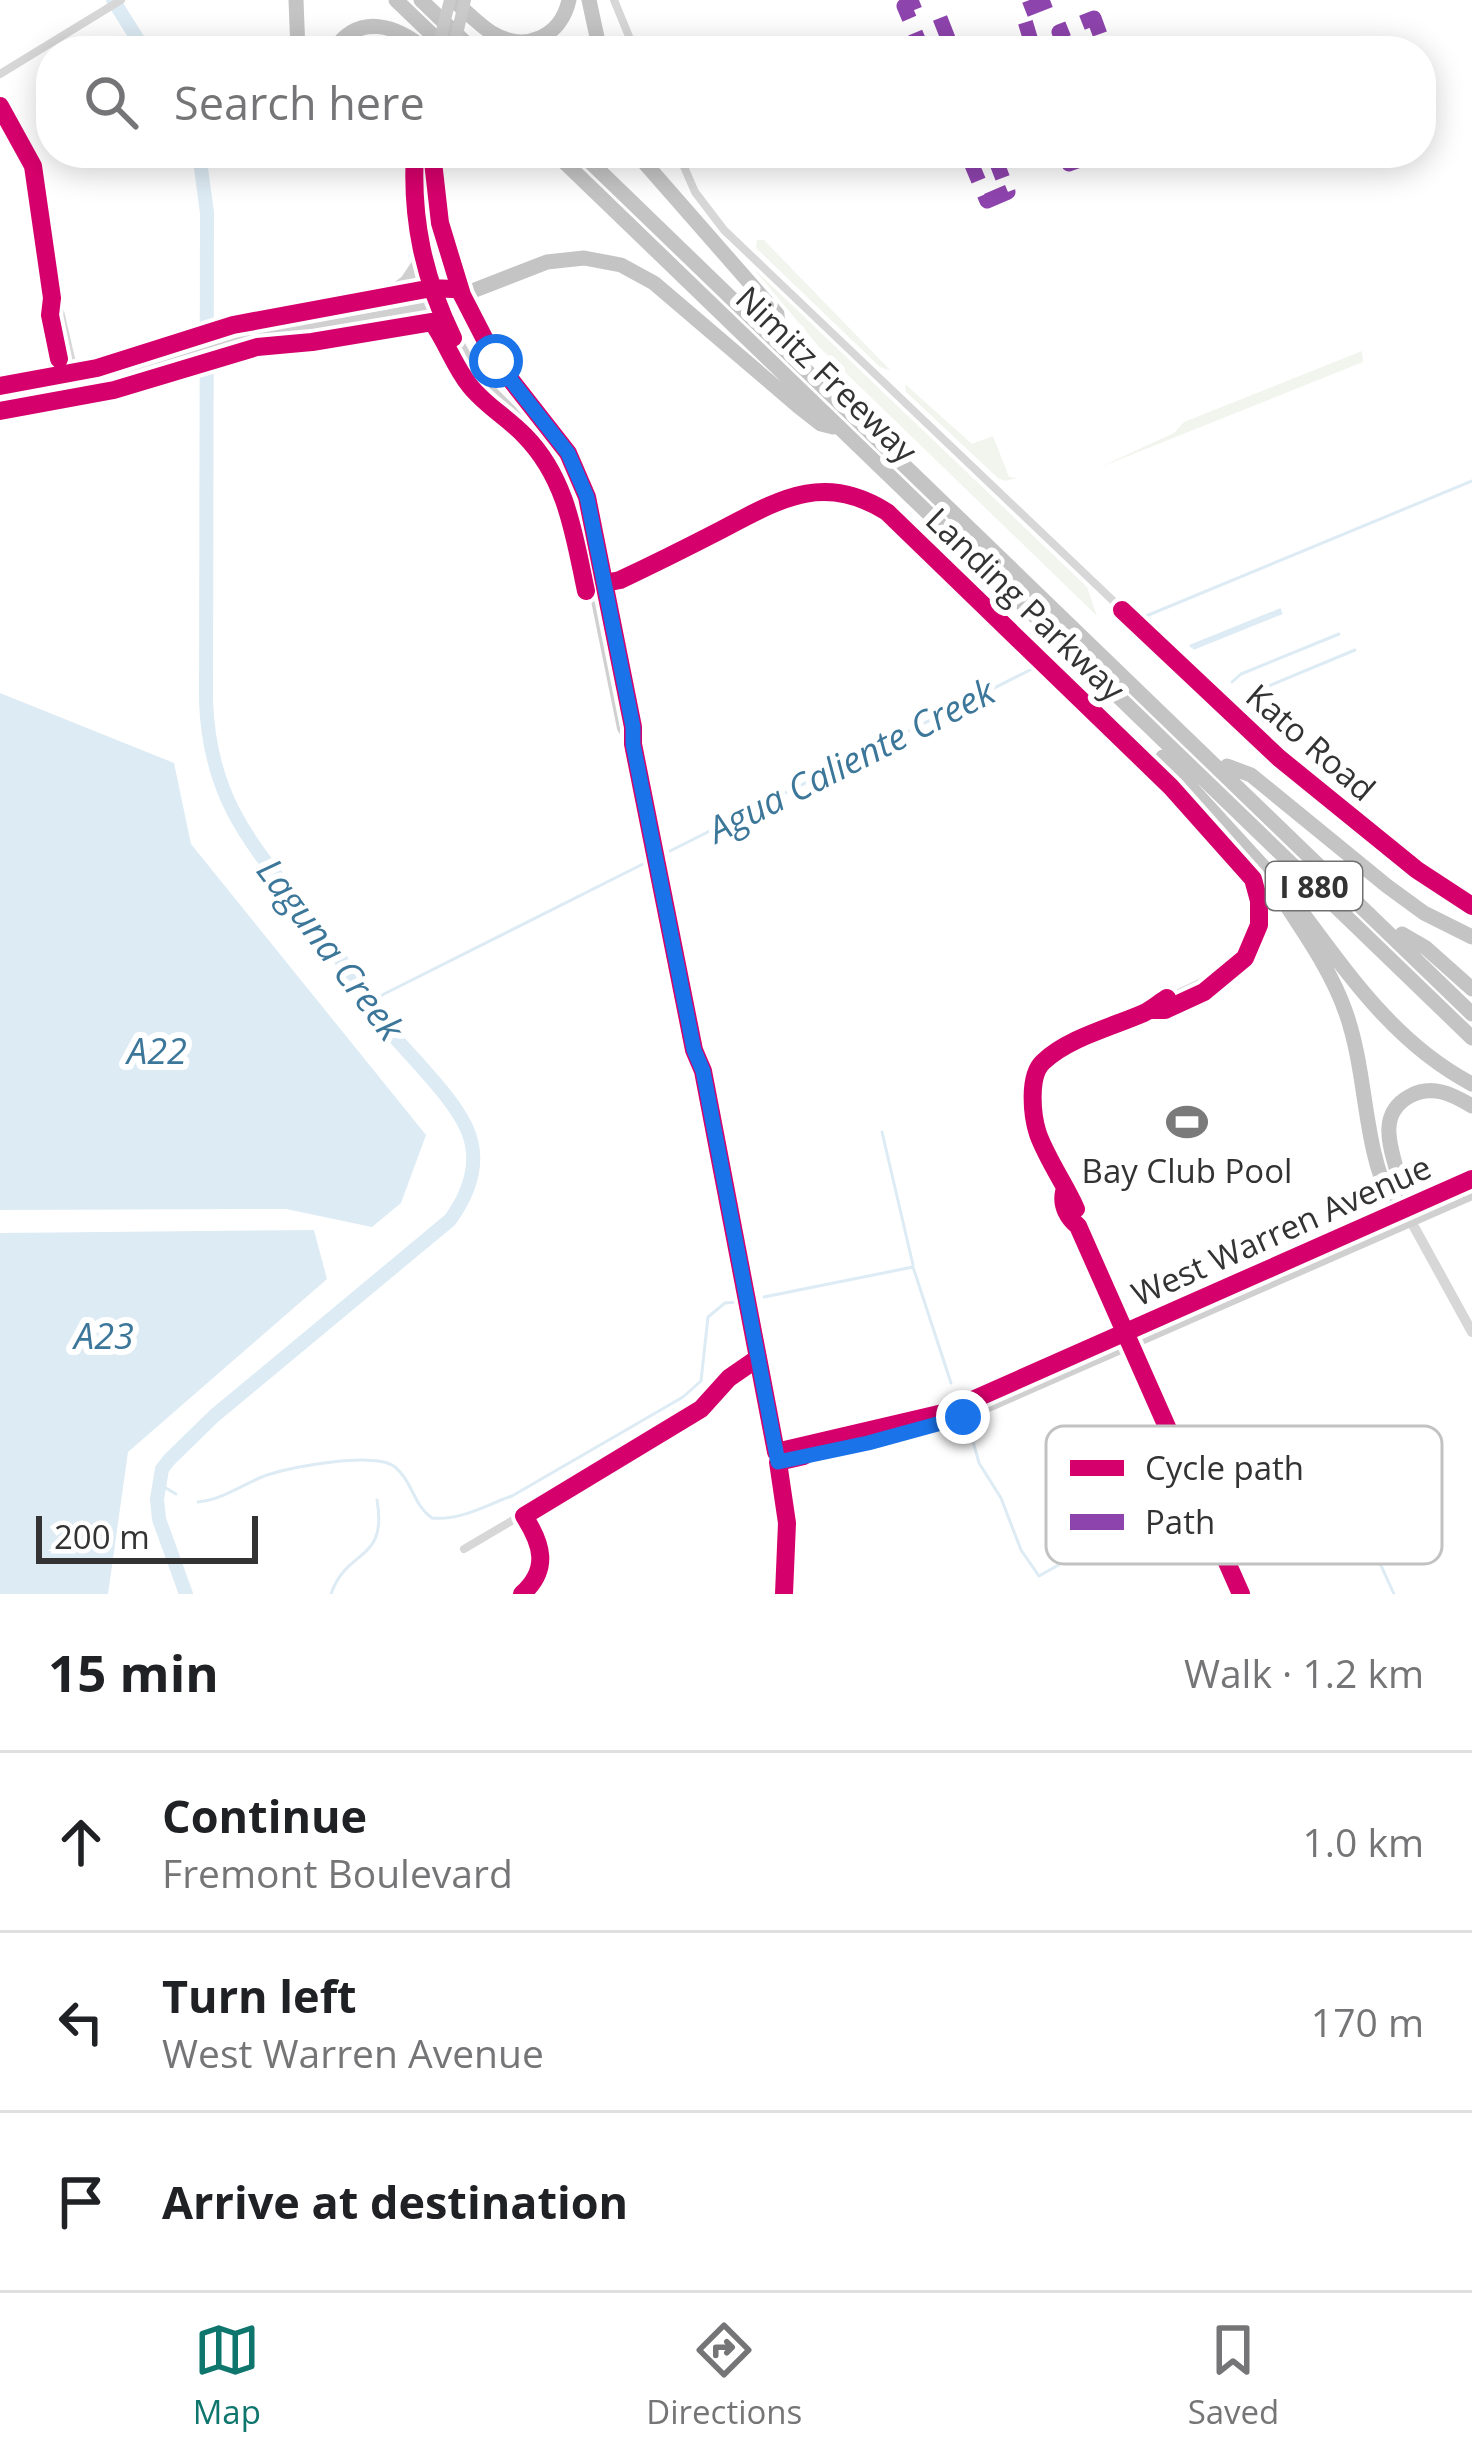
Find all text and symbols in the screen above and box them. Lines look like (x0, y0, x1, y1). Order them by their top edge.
search box (36, 36, 1436, 168)
icon: search (78, 69, 144, 135)
text: Search here (174, 72, 425, 133)
street label: Nimitz Freeway (727, 276, 928, 472)
route start (469, 334, 523, 388)
street label: Landing Parkway (917, 497, 1136, 711)
water label: Agua Caliente Creek (697, 666, 1004, 855)
street label: Kato Road (1237, 673, 1385, 811)
water label: Laguna Creek (246, 848, 417, 1051)
road number: I 880 (1266, 862, 1362, 910)
water label: A22 (124, 1026, 187, 1075)
sports icon: Bay Club Pool (1164, 1099, 1210, 1145)
street label: West Warren Avenue (1124, 1144, 1438, 1316)
place label: Bay Club Pool (1082, 1148, 1292, 1193)
water label: A23 (71, 1311, 134, 1360)
route end (936, 1390, 990, 1444)
legend (1046, 1426, 1442, 1564)
text: Cycle path (1145, 1445, 1304, 1490)
text: Path (1145, 1499, 1215, 1544)
scale bar (36, 1510, 258, 1563)
text: 200 m (54, 1514, 150, 1559)
text: 15 min (48, 1637, 219, 1707)
text: Walk · 1.2 km (1184, 1646, 1424, 1699)
text: Continue (162, 1785, 367, 1846)
icon: ahead (48, 1809, 114, 1875)
text: 1.0 km (1302, 1815, 1424, 1868)
text: Fremont Boulevard (162, 1846, 513, 1899)
text: Turn left (162, 1965, 357, 2026)
icon: left (48, 1989, 114, 2055)
text: 170 m (1311, 1995, 1424, 2048)
text: West Warren Avenue (162, 2026, 544, 2079)
icon: arrive (48, 2169, 114, 2235)
text: Arrive at destination (162, 2171, 628, 2232)
tab: Map (193, 2317, 261, 2434)
tab: Directions (646, 2317, 802, 2434)
tab: Saved (1188, 2317, 1279, 2434)

